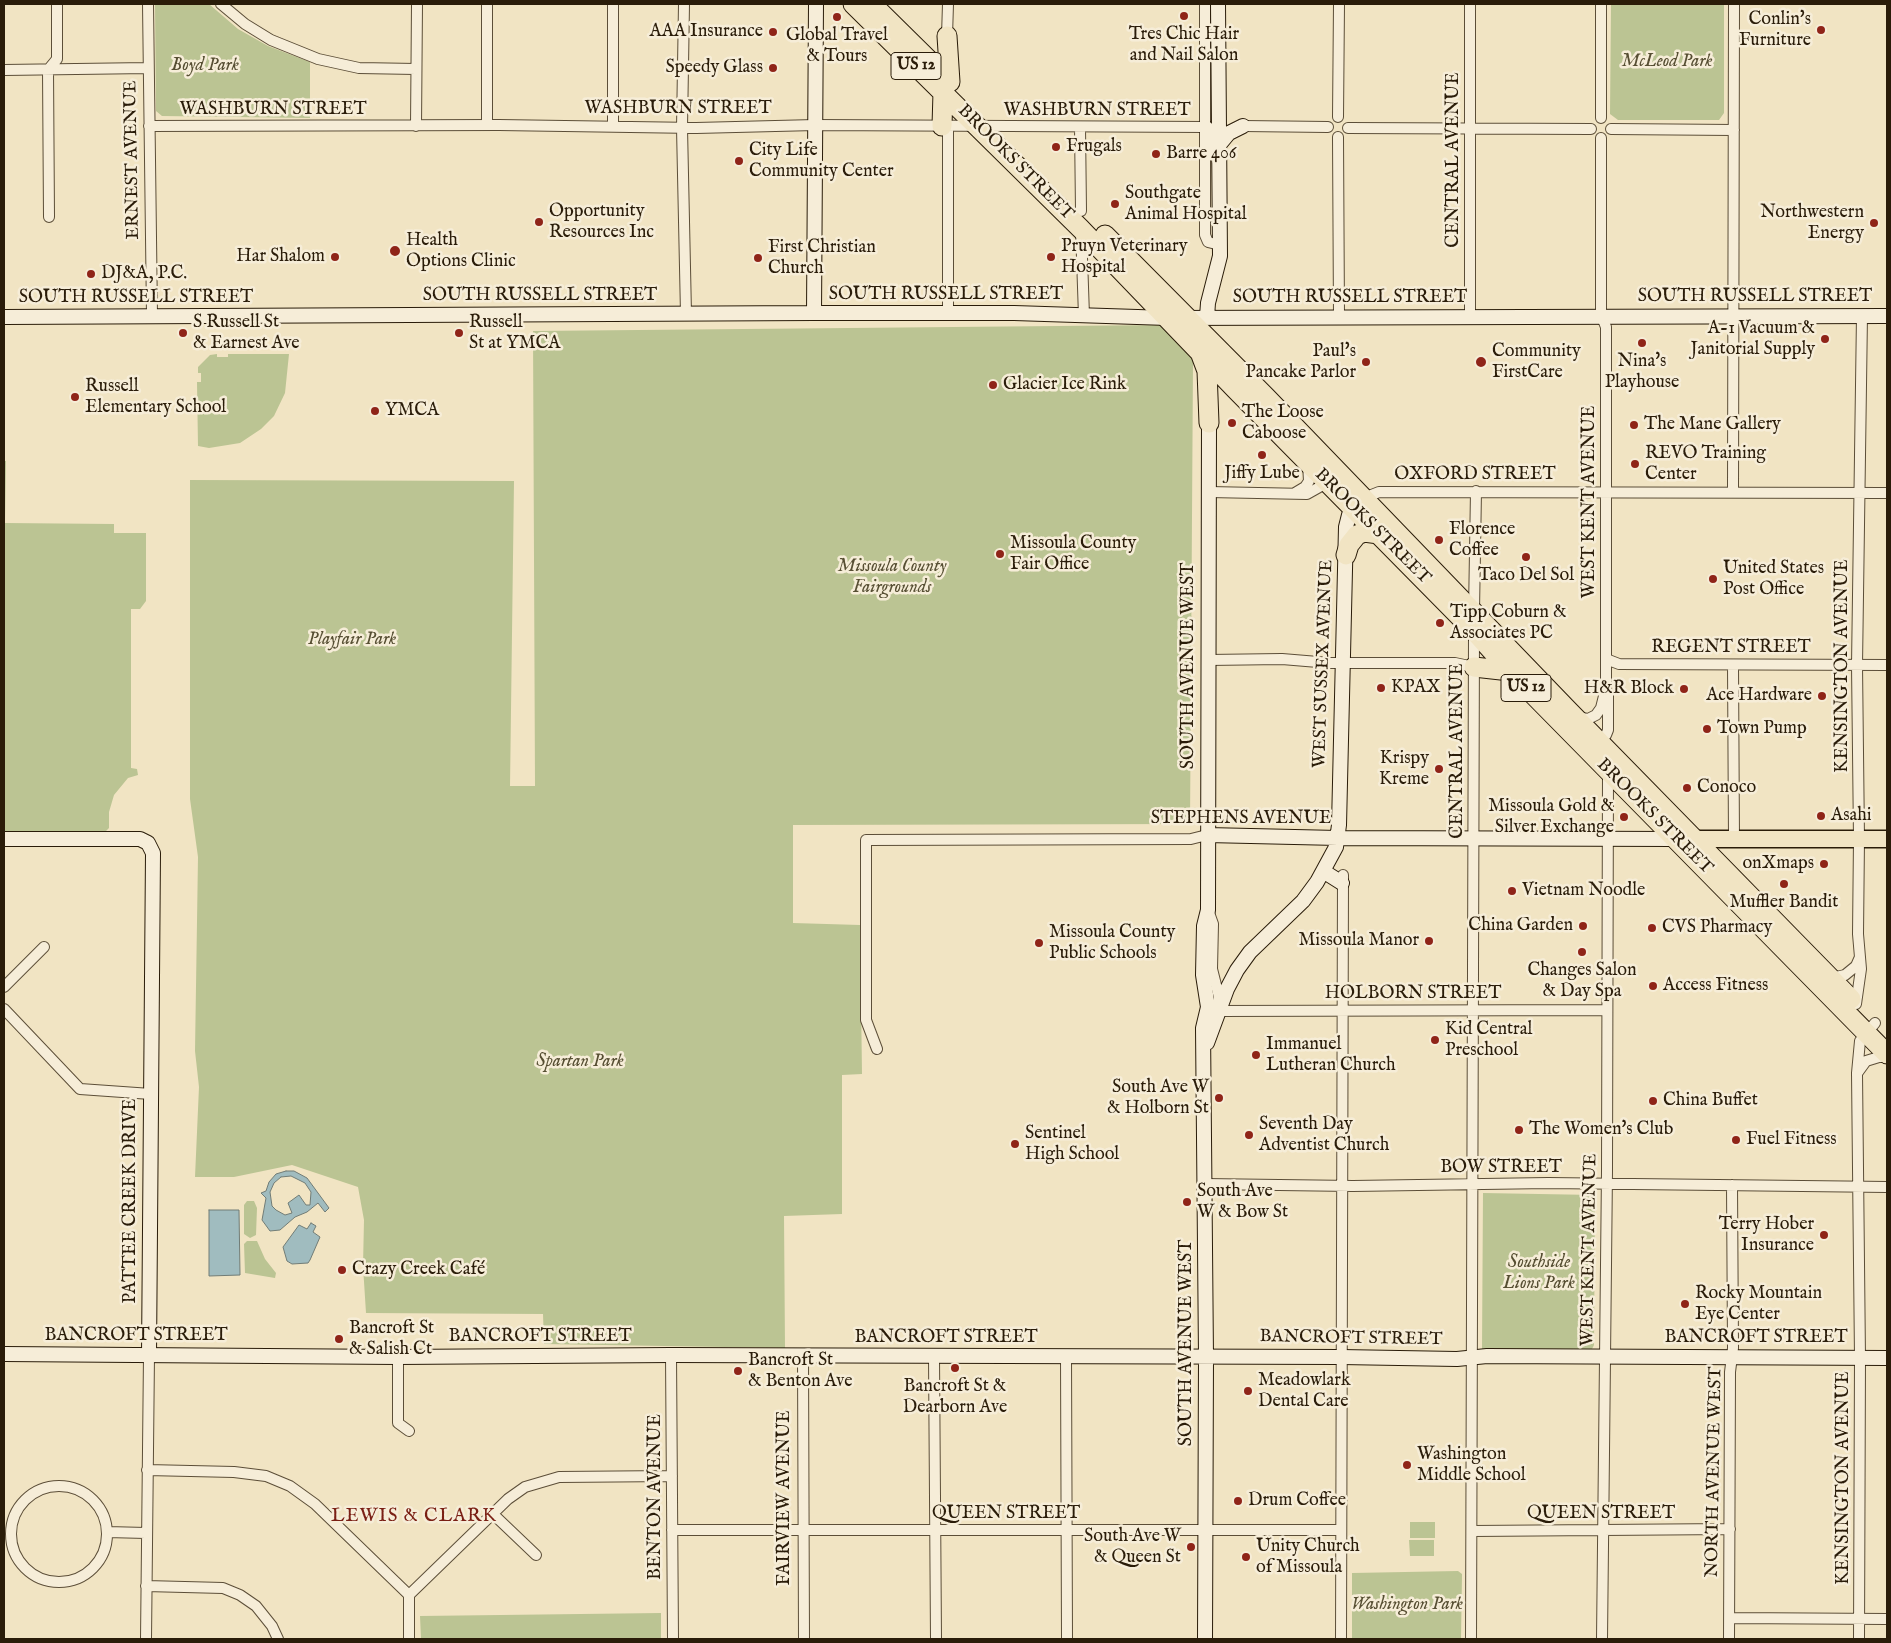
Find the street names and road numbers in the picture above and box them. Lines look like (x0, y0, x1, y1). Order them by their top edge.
road number: US 12 (891, 52, 941, 80)
street label: CENTRAL AVENUE (1443, 72, 1465, 248)
street label: ERNEST AVENUE (121, 80, 145, 240)
street label: WASHBURN STREET (584, 98, 772, 120)
street label: WASHBURN STREET (179, 99, 367, 121)
street label: WASHBURN STREET (1003, 100, 1191, 122)
street label: BROOKS STREET (953, 101, 1077, 225)
street label: SOUTH RUSSELL STREET (829, 284, 1063, 306)
street label: SOUTH RUSSELL STREET (423, 285, 657, 307)
street label: SOUTH RUSSELL STREET (1638, 286, 1872, 308)
street label: SOUTH RUSSELL STREET (19, 287, 253, 309)
street label: SOUTH RUSSELL STREET (1233, 287, 1467, 309)
street label: WEST KENT AVENUE (1579, 406, 1601, 598)
street label: OXFORD STREET (1394, 464, 1556, 486)
street label: BROOKS STREET (1310, 465, 1434, 589)
street label: WEST SUSSEX AVENUE (1310, 559, 1338, 769)
street label: KENSINGTON AVENUE (1832, 559, 1854, 773)
street label: SOUTH AVENUE WEST (1178, 563, 1200, 769)
street label: REGENT STREET (1651, 637, 1811, 659)
street label: CENTRAL AVENUE (1447, 663, 1469, 839)
road number: US 12 (1501, 674, 1551, 701)
street label: BROOKS STREET (1592, 755, 1716, 879)
street label: STEPHENS AVENUE (1151, 808, 1331, 830)
street label: HOLBORN STREET (1325, 983, 1501, 1005)
street label: PATTEE CREEK DRIVE (120, 1098, 142, 1304)
street label: WEST KENT AVENUE (1578, 1153, 1602, 1347)
street label: BOW STREET (1440, 1157, 1562, 1179)
street label: SOUTH AVENUE WEST (1176, 1240, 1198, 1446)
street label: BANCROFT STREET (44, 1325, 228, 1347)
street label: BANCROFT STREET (448, 1326, 632, 1348)
street label: BANCROFT STREET (854, 1327, 1038, 1349)
street label: BANCROFT STREET (1259, 1327, 1443, 1351)
street label: BANCROFT STREET (1664, 1327, 1848, 1349)
street label: NORTH AVENUE WEST (1702, 1366, 1728, 1578)
street label: KENSINGTON AVENUE (1833, 1371, 1855, 1585)
street label: FAIRVIEW AVENUE (774, 1410, 796, 1586)
street label: BENTON AVENUE (645, 1414, 667, 1580)
street label: QUEEN STREET (932, 1503, 1080, 1525)
street label: QUEEN STREET (1527, 1503, 1675, 1525)

